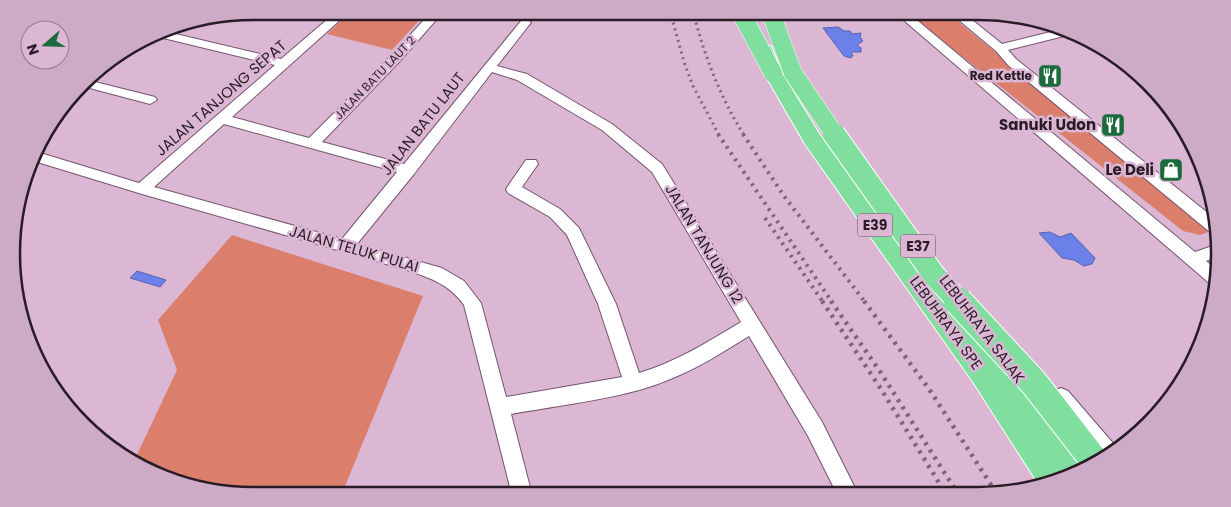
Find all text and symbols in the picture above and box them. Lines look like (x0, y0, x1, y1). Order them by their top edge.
north arrow (20, 20, 70, 70)
street label: JALAN BATU LAUT 2 (330, 32, 419, 123)
street label: JALAN TANJONG SEPAT (151, 35, 291, 160)
text: N (22, 41, 44, 58)
restaurant icon: Red Kettle (1037, 63, 1063, 89)
place label: Red Kettle (970, 67, 1033, 84)
street label: JALAN BATU LAUT (376, 68, 470, 180)
restaurant icon: Sanuki Udon (1100, 112, 1126, 138)
place label: Sanuki Udon (999, 114, 1096, 135)
shop icon: Le Deli (1158, 157, 1184, 183)
place label: Le Deli (1105, 159, 1154, 180)
street label: JALAN TANJUNG 12 (660, 180, 748, 307)
road number: E39 (858, 214, 892, 236)
street label: JALAN TELUK PULAI (287, 220, 421, 277)
road number: E37 (900, 235, 936, 258)
street label: LEBUHRAYA SALAK (935, 270, 1030, 387)
street label: LEBUHRAYA SPE (905, 272, 988, 374)

